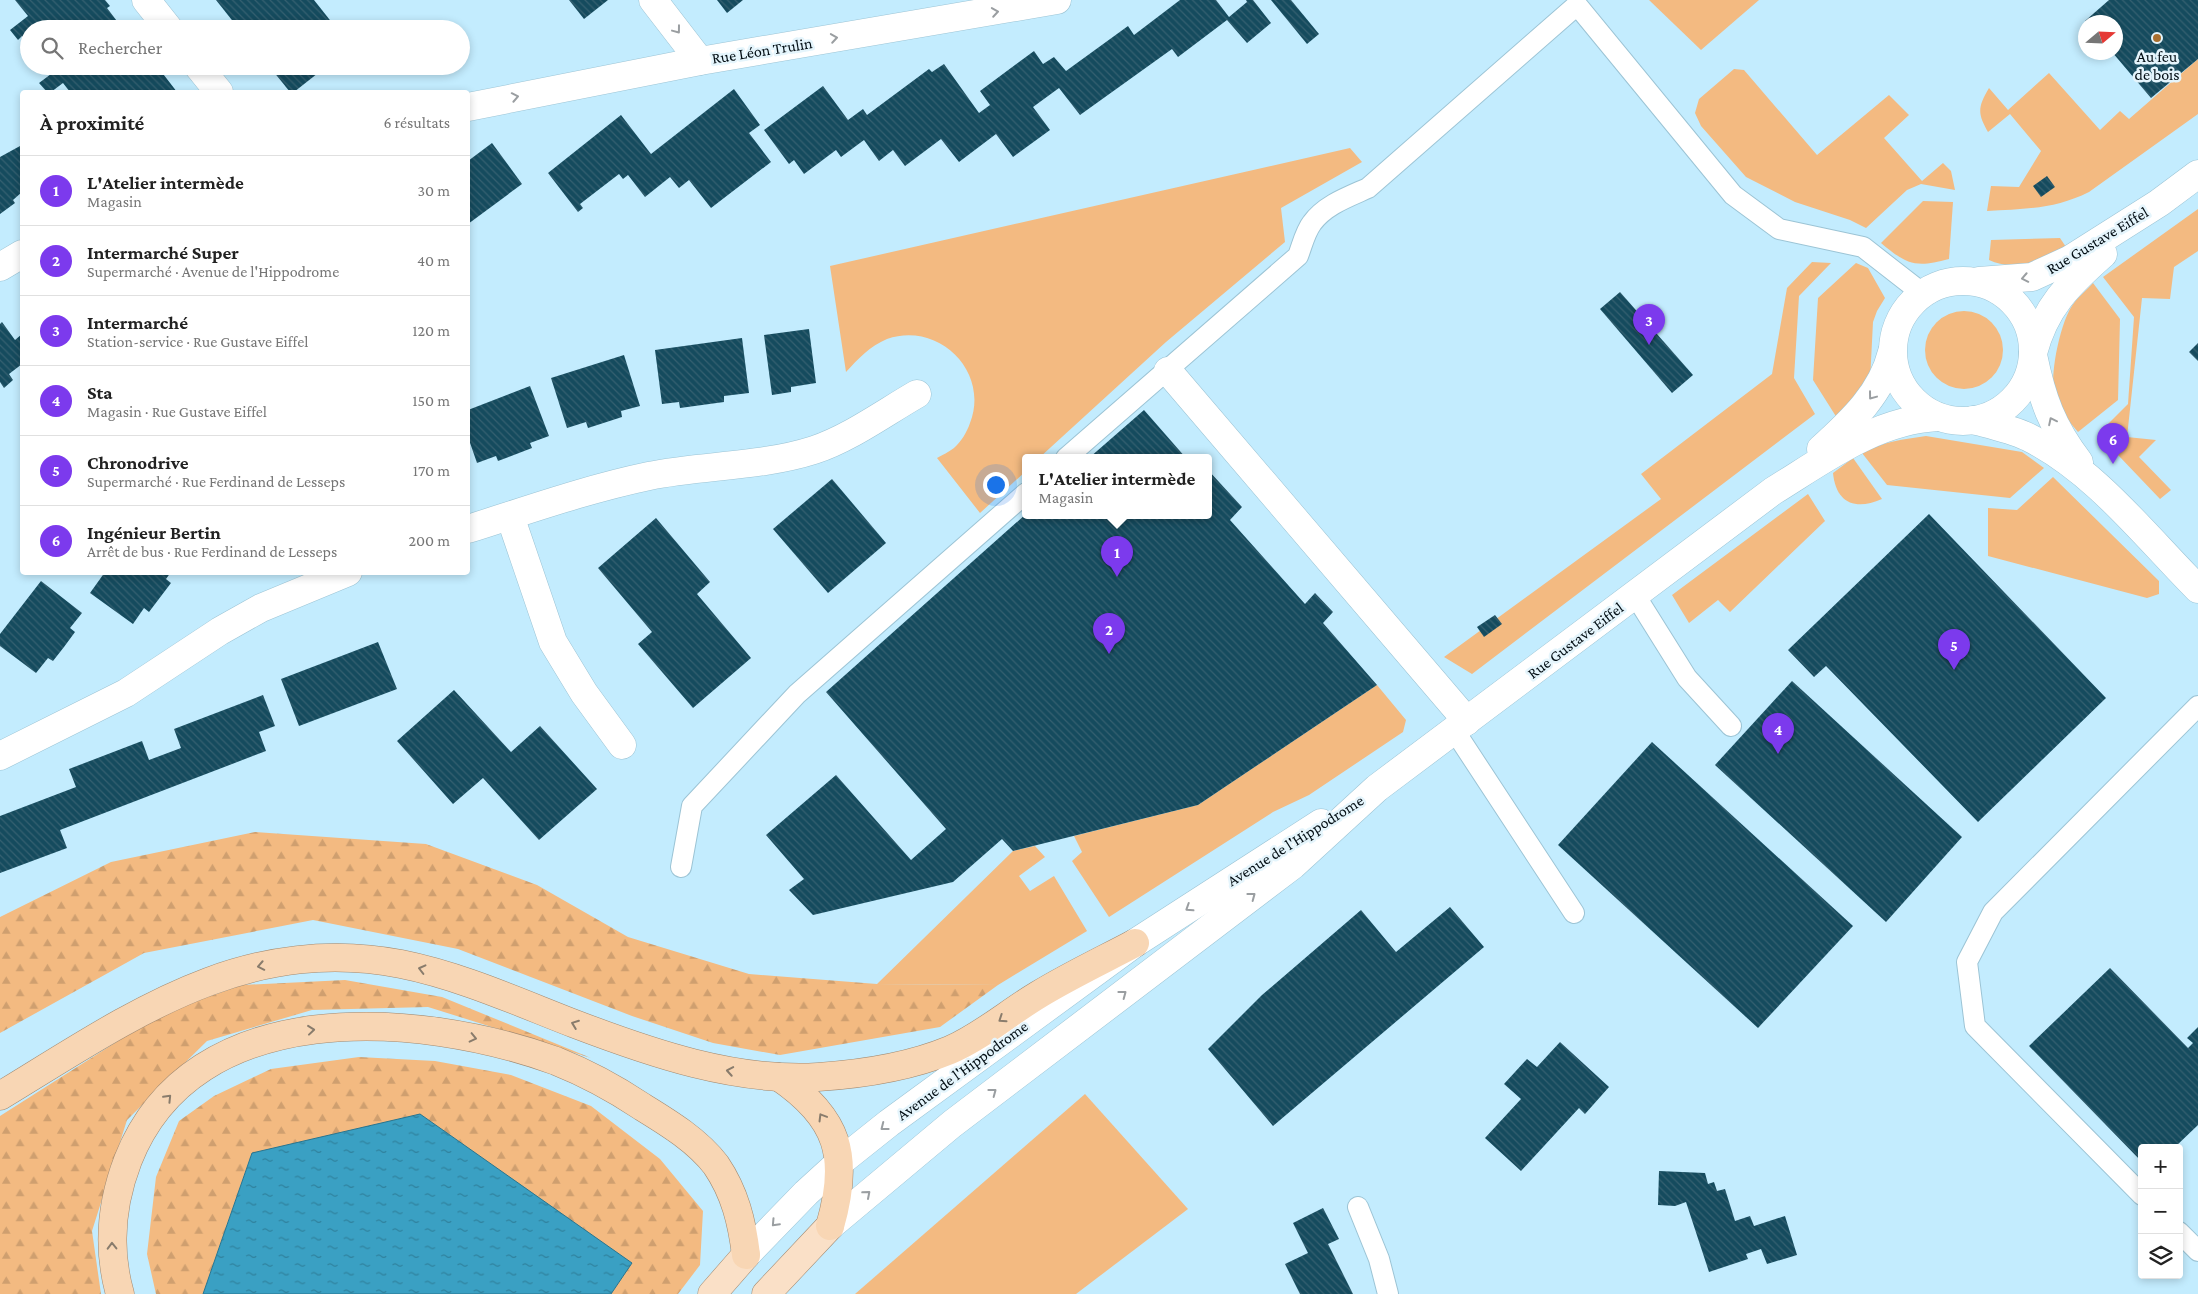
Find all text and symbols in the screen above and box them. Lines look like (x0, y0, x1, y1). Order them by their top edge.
one-way arrow (991, 7, 999, 18)
north arrow (2078, 15, 2123, 60)
search box (20, 20, 470, 75)
one-way arrow (671, 24, 679, 33)
marker: Au feu de bois (2151, 32, 2163, 44)
icon: search (38, 34, 66, 62)
street label: Rue Léon Trulin (711, 34, 814, 67)
one-way arrow (830, 34, 839, 44)
text: Rechercher (78, 37, 162, 58)
place label: Au feu de bois (2134, 48, 2180, 83)
one-way arrow (511, 92, 520, 103)
text: À proximité (40, 111, 144, 135)
text: 6 résultats (383, 114, 450, 131)
text: L'Atelier intermède (87, 172, 244, 193)
text: 1 (53, 182, 59, 199)
text: 30 m (418, 182, 450, 199)
text: Magasin (87, 193, 142, 210)
street label: Rue Gustave Eiffel (2043, 203, 2151, 277)
text: Intermarché Super (87, 242, 239, 263)
text: 2 (52, 252, 60, 269)
text: 40 m (417, 252, 450, 269)
text: Supermarché · Avenue de l'Hippodrome (87, 263, 339, 280)
one-way arrow (2021, 272, 2029, 282)
pin: 3 (1633, 304, 1665, 345)
text: Intermarché (87, 312, 188, 333)
text: 3 (52, 322, 60, 339)
text: 120 m (412, 322, 450, 339)
text: Station-service · Rue Gustave Eiffel (87, 333, 308, 350)
text: Sta (87, 382, 113, 403)
one-way arrow (1870, 390, 1878, 399)
text: 4 (52, 392, 60, 409)
text: 150 m (412, 392, 450, 409)
text: Magasin · Rue Gustave Eiffel (87, 403, 267, 420)
one-way arrow (2048, 417, 2058, 426)
pin: 6 (2097, 423, 2129, 464)
text: Chronodrive (87, 452, 189, 473)
popup (1022, 454, 1212, 519)
text: 5 (52, 462, 60, 479)
text: 170 m (413, 462, 450, 479)
text: L'Atelier intermède (1039, 468, 1195, 489)
your location (983, 472, 1009, 498)
text: Supermarché · Rue Ferdinand de Lesseps (87, 473, 345, 490)
text: Magasin (1039, 489, 1093, 506)
text: Ingénieur Bertin (87, 522, 221, 543)
text: 6 (52, 532, 60, 549)
text: 200 m (408, 532, 450, 549)
pin: 1 (1101, 536, 1133, 577)
text: Arrêt de bus · Rue Ferdinand de Lesseps (87, 543, 337, 560)
street label: Rue Gustave Eiffel (1524, 599, 1626, 682)
pin: 2 (1093, 613, 1125, 654)
pin: 5 (1938, 629, 1970, 670)
pin: 4 (1762, 713, 1794, 754)
street label: Avenue de l'Hippodrome (1224, 792, 1367, 890)
one-way arrow (1246, 893, 1256, 902)
one-way arrow (1185, 902, 1194, 912)
one-way arrow (257, 960, 266, 971)
one-way arrow (418, 964, 427, 975)
one-way arrow (1117, 991, 1127, 1000)
one-way arrow (998, 1013, 1007, 1022)
street label: Avenue de l'Hippodrome (894, 1017, 1032, 1124)
one-way arrow (571, 1019, 580, 1030)
one-way arrow (308, 1025, 316, 1036)
one-way arrow (468, 1032, 477, 1043)
one-way arrow (726, 1066, 735, 1076)
one-way arrow (987, 1089, 997, 1098)
one-way arrow (162, 1095, 171, 1104)
one-way arrow (819, 1113, 829, 1122)
one-way arrow (881, 1122, 890, 1130)
map controls (2138, 1144, 2183, 1279)
button: + (2138, 1144, 2183, 1189)
button: − (2138, 1189, 2183, 1234)
one-way arrow (861, 1192, 870, 1200)
one-way arrow (772, 1218, 781, 1227)
button: layers (2138, 1234, 2183, 1279)
one-way arrow (107, 1242, 117, 1250)

